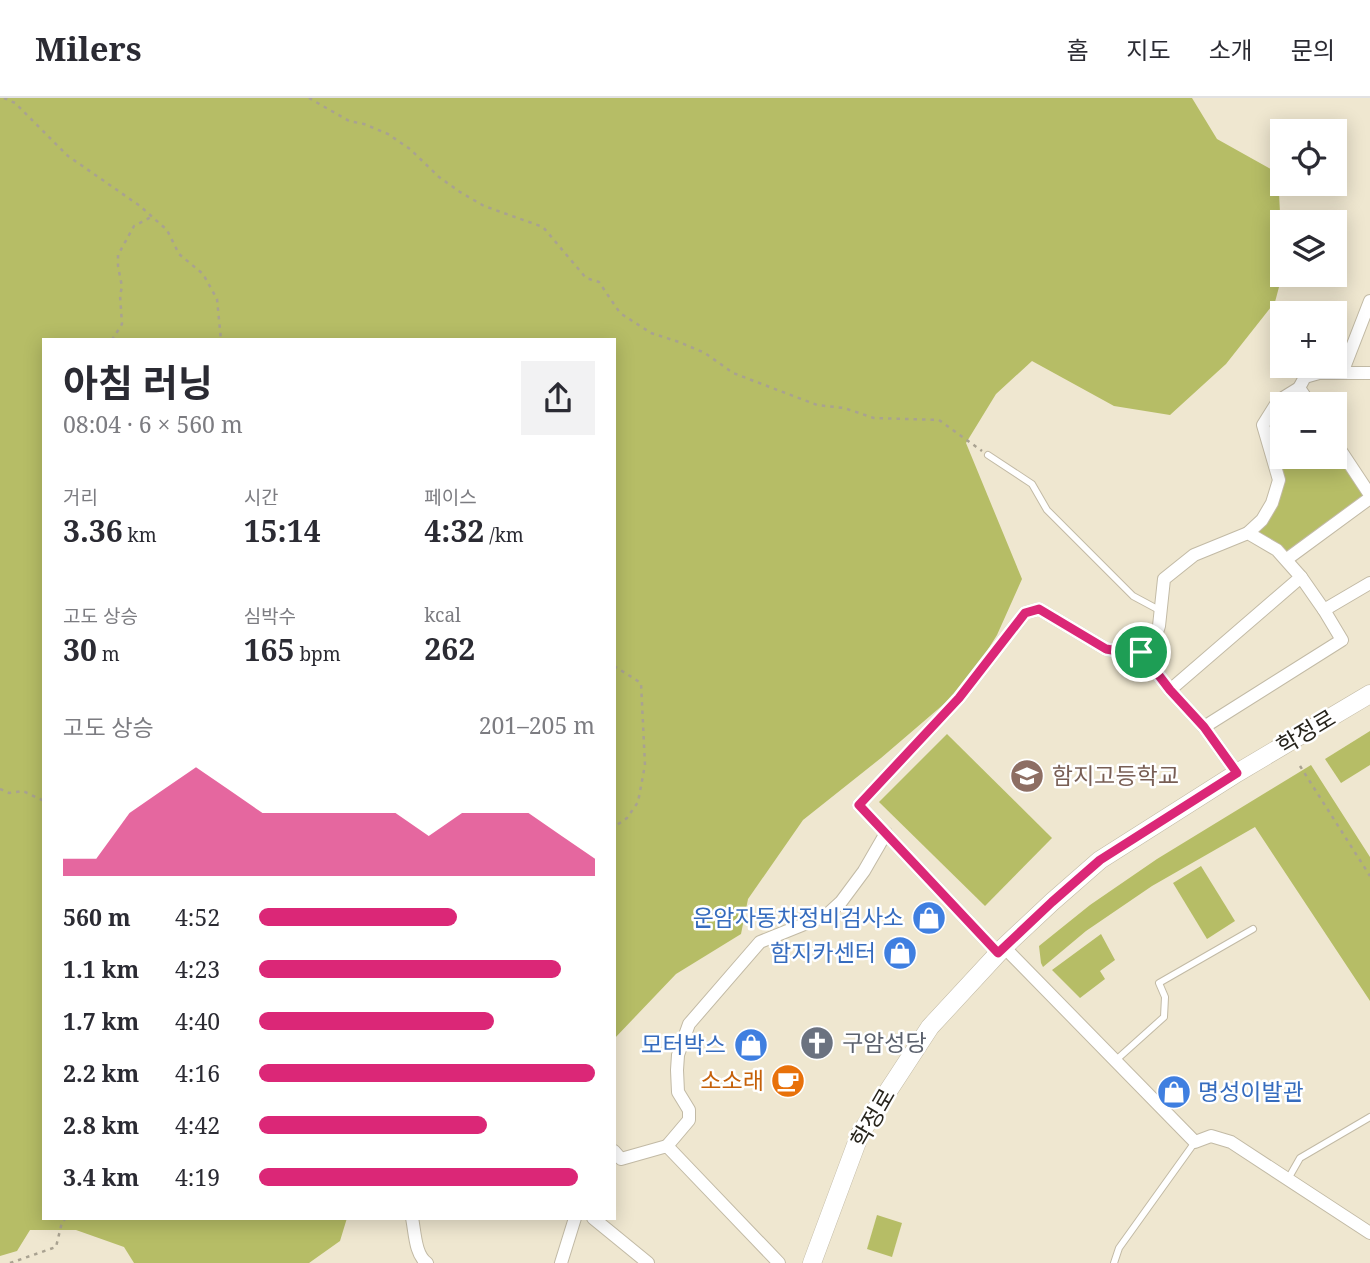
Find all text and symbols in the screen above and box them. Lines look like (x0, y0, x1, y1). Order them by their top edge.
text: Milers (35, 26, 142, 71)
text: 홈 (1066, 33, 1088, 66)
text: 지도 (1126, 33, 1171, 66)
text: 소개 (1209, 33, 1253, 66)
text: 문의 (1291, 33, 1335, 66)
map controls (1270, 119, 1347, 469)
button: locate (1270, 119, 1347, 196)
button: layers (1270, 210, 1347, 287)
button: + (1270, 301, 1347, 378)
text: 아침 러닝 (63, 356, 213, 408)
button: share (521, 361, 595, 435)
button: − (1270, 392, 1347, 469)
text: 08:04 · 6 × 560 m (63, 408, 243, 440)
text: 거리 (63, 484, 98, 510)
text: 시간 (244, 484, 279, 510)
text: 페이스 (424, 484, 477, 510)
text: 3.36 (63, 510, 123, 551)
text: 15:14 (244, 510, 321, 551)
text: 4:32 (424, 510, 484, 551)
text: km (123, 522, 157, 548)
text: /km (484, 522, 524, 548)
text: kcal (424, 602, 461, 628)
text: 고도 상승 (63, 603, 138, 629)
text: 심박수 (244, 603, 296, 629)
pin (1111, 622, 1171, 682)
text: 262 (424, 628, 475, 669)
text: 30 (63, 629, 97, 670)
text: 165 (244, 629, 295, 670)
icon: arrive (1122, 633, 1160, 671)
text: m (97, 641, 120, 667)
text: bpm (295, 641, 341, 667)
street label: 학정로 (1270, 701, 1341, 761)
text: 201–205 m (479, 709, 595, 741)
text: 고도 상승 (63, 711, 154, 743)
school or university icon: 함지고등학교 (1008, 757, 1046, 795)
place label: 함지고등학교 (1052, 759, 1179, 791)
shop icon: 운암자동차정비검사소 (910, 899, 948, 937)
text: 560 m (63, 901, 131, 933)
text: 4:52 (175, 901, 220, 933)
place label: 운암자동차정비검사소 (692, 901, 904, 933)
shop icon: 함지카센터 (881, 934, 919, 972)
place label: 함지카센터 (770, 936, 876, 968)
text: 1.1 km (63, 953, 139, 985)
text: 4:23 (175, 953, 220, 985)
text: 1.7 km (63, 1005, 139, 1037)
text: 4:40 (175, 1005, 220, 1037)
church icon: 구암성당 (798, 1024, 836, 1062)
shop icon: 모터박스 (732, 1026, 770, 1064)
place label: 구암성당 (842, 1026, 927, 1058)
place label: 모터박스 (641, 1028, 726, 1060)
text: 2.2 km (63, 1057, 139, 1089)
text: 4:16 (175, 1057, 220, 1089)
cafe icon: 소소래 (769, 1062, 807, 1100)
place label: 소소래 (701, 1064, 764, 1096)
shop icon: 명성이발관 (1155, 1073, 1193, 1111)
place label: 명성이발관 (1198, 1075, 1304, 1107)
street label: 학정로 (842, 1082, 902, 1153)
text: 2.8 km (63, 1109, 139, 1141)
text: 4:42 (175, 1109, 220, 1141)
text: 3.4 km (63, 1161, 139, 1193)
text: 4:19 (175, 1161, 220, 1193)

